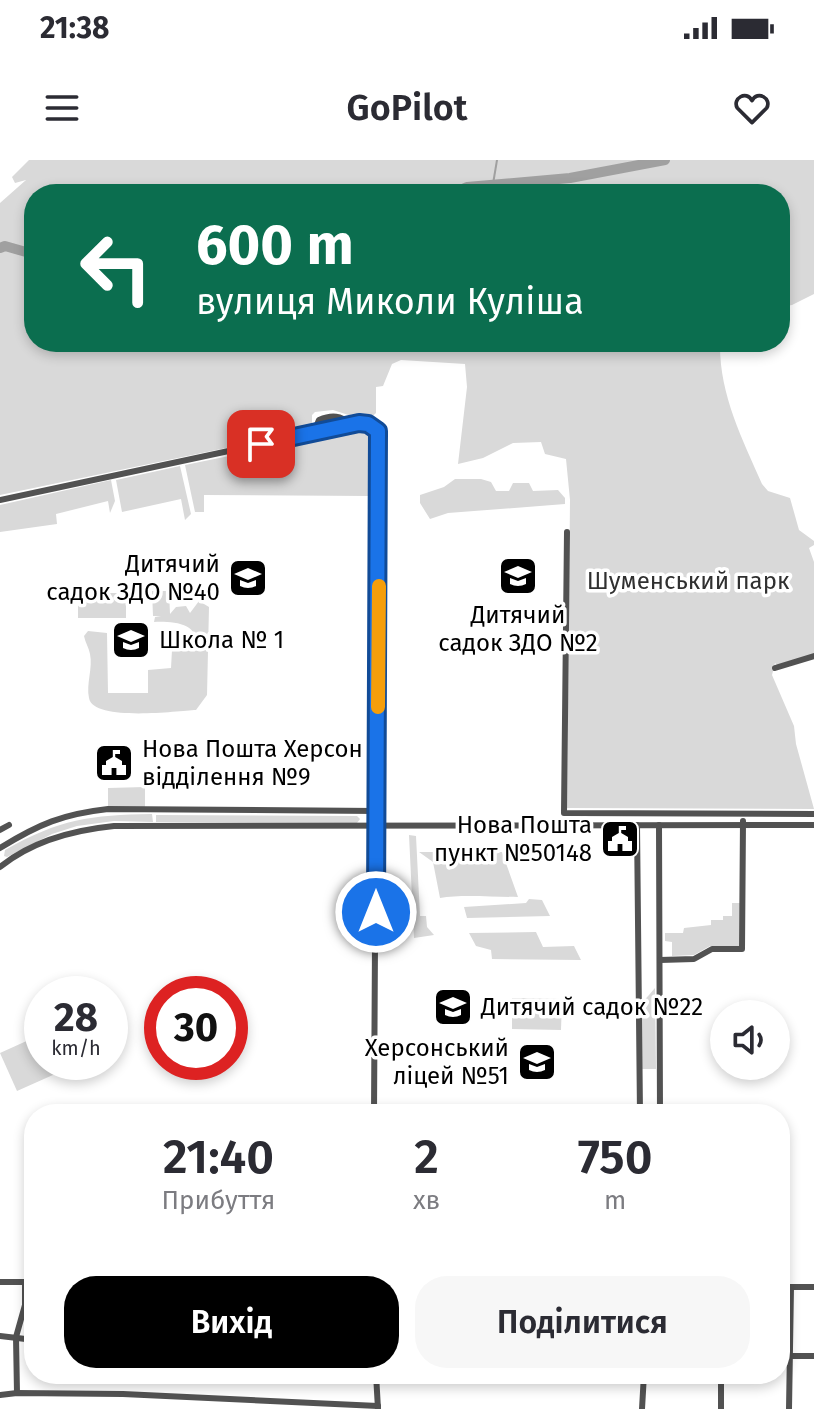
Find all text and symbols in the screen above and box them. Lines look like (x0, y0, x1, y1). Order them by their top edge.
text: 21:38 (40, 10, 109, 46)
icon: menu (40, 86, 84, 130)
text: GoPilot (347, 86, 467, 130)
icon: heart (730, 86, 774, 130)
text: 600 m (196, 212, 354, 279)
icon: left (64, 216, 168, 320)
text: вулиця Миколи Куліша (196, 280, 584, 324)
pin (227, 410, 295, 478)
icon: arrive (239, 422, 283, 466)
place label: Дитячий садок ЗДО №40 (46, 550, 220, 606)
school or university icon: Дитячий садок ЗДО №2 (497, 555, 539, 597)
school or university icon: Дитячий садок ЗДО №40 (227, 557, 269, 599)
park label: Шуменський парк (587, 567, 790, 595)
place label: Дитячий садок ЗДО №2 (438, 601, 598, 657)
school or university icon: Школа № 1 (110, 619, 152, 661)
place label: Школа № 1 (159, 626, 284, 654)
place label: Нова Пошта Херсон відділення №9 (142, 735, 363, 791)
public building icon: Нова Пошта Херсон відділення №9 (93, 742, 135, 784)
place label: Нова Пошта пункт №50148 (434, 811, 592, 867)
public building icon: Нова Пошта пункт №50148 (599, 818, 641, 860)
position arrow (334, 870, 418, 954)
speed limit sign: 30 (144, 976, 248, 1080)
school or university icon: Дитячий садок №22 (432, 986, 474, 1028)
place label: Дитячий садок №22 (480, 993, 703, 1021)
text: 28 (54, 994, 98, 1042)
map controls (710, 1000, 790, 1080)
button: sound (710, 1000, 790, 1080)
place label: Херсонський ліцей №51 (365, 1034, 509, 1090)
text: km/h (51, 1036, 101, 1060)
school or university icon: Херсонський ліцей №51 (516, 1041, 558, 1083)
text: 21:40 (163, 1128, 274, 1186)
text: 2 (414, 1128, 439, 1186)
text: 750 (578, 1128, 652, 1186)
text: Прибуття (162, 1185, 275, 1216)
text: хв (413, 1185, 440, 1216)
text: m (604, 1185, 626, 1216)
button: Вихід (64, 1276, 399, 1368)
button: Поділитися (415, 1276, 750, 1368)

